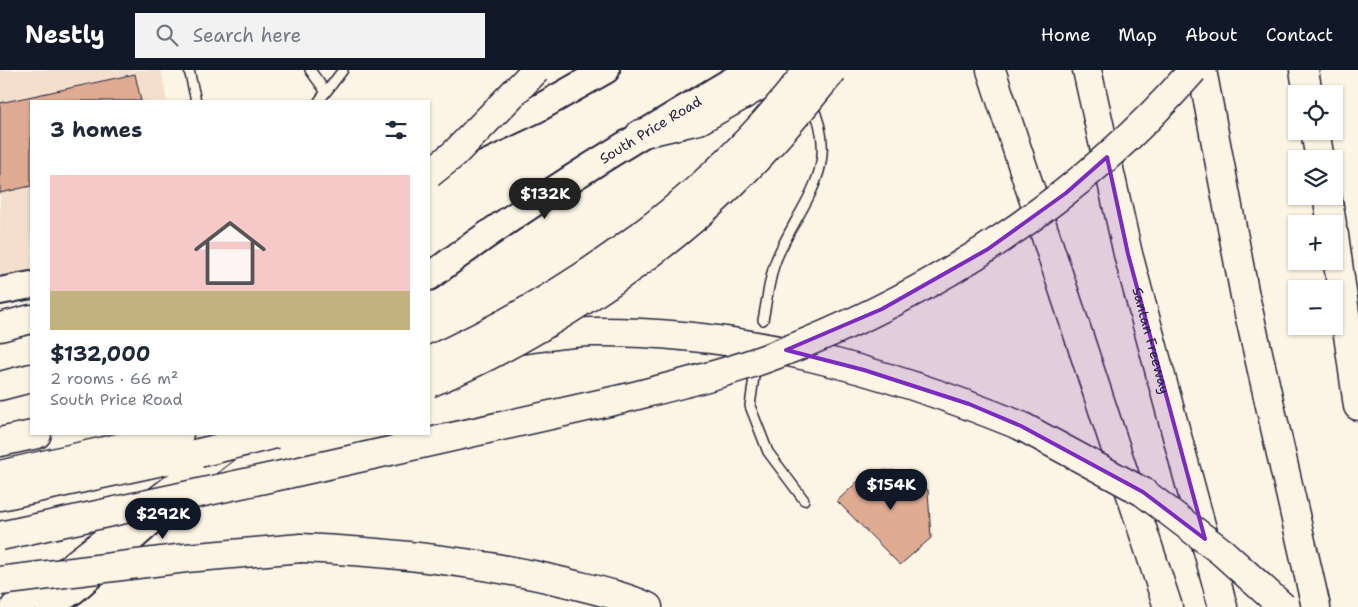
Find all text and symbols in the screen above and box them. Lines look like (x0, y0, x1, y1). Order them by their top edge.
search box (135, 13, 485, 58)
text: Nestly (25, 19, 105, 51)
icon: search (153, 21, 181, 49)
text: Search here (193, 23, 301, 48)
text: Home (1041, 23, 1090, 47)
text: Map (1118, 23, 1157, 47)
text: About (1185, 23, 1238, 47)
text: Contact (1266, 23, 1333, 47)
map controls (1288, 85, 1343, 335)
button: locate (1288, 85, 1343, 140)
street label: South Price Road (596, 92, 705, 168)
text: 3 homes (50, 116, 142, 144)
icon: filters (382, 116, 410, 144)
button: layers (1288, 150, 1343, 205)
pin: $132K (510, 178, 580, 220)
text: $132K (520, 183, 570, 204)
icon: home (185, 208, 275, 298)
button: + (1288, 215, 1343, 270)
button: − (1288, 280, 1343, 335)
street label: Santan Freeway (1128, 285, 1174, 396)
text: $132,000 (50, 340, 151, 368)
text: 2 rooms · 66 m² (50, 368, 178, 389)
text: South Price Road (50, 389, 183, 410)
pin: $154K (856, 468, 926, 511)
text: $154K (866, 474, 916, 495)
pin: $292K (128, 498, 198, 540)
text: $292K (136, 503, 190, 524)

